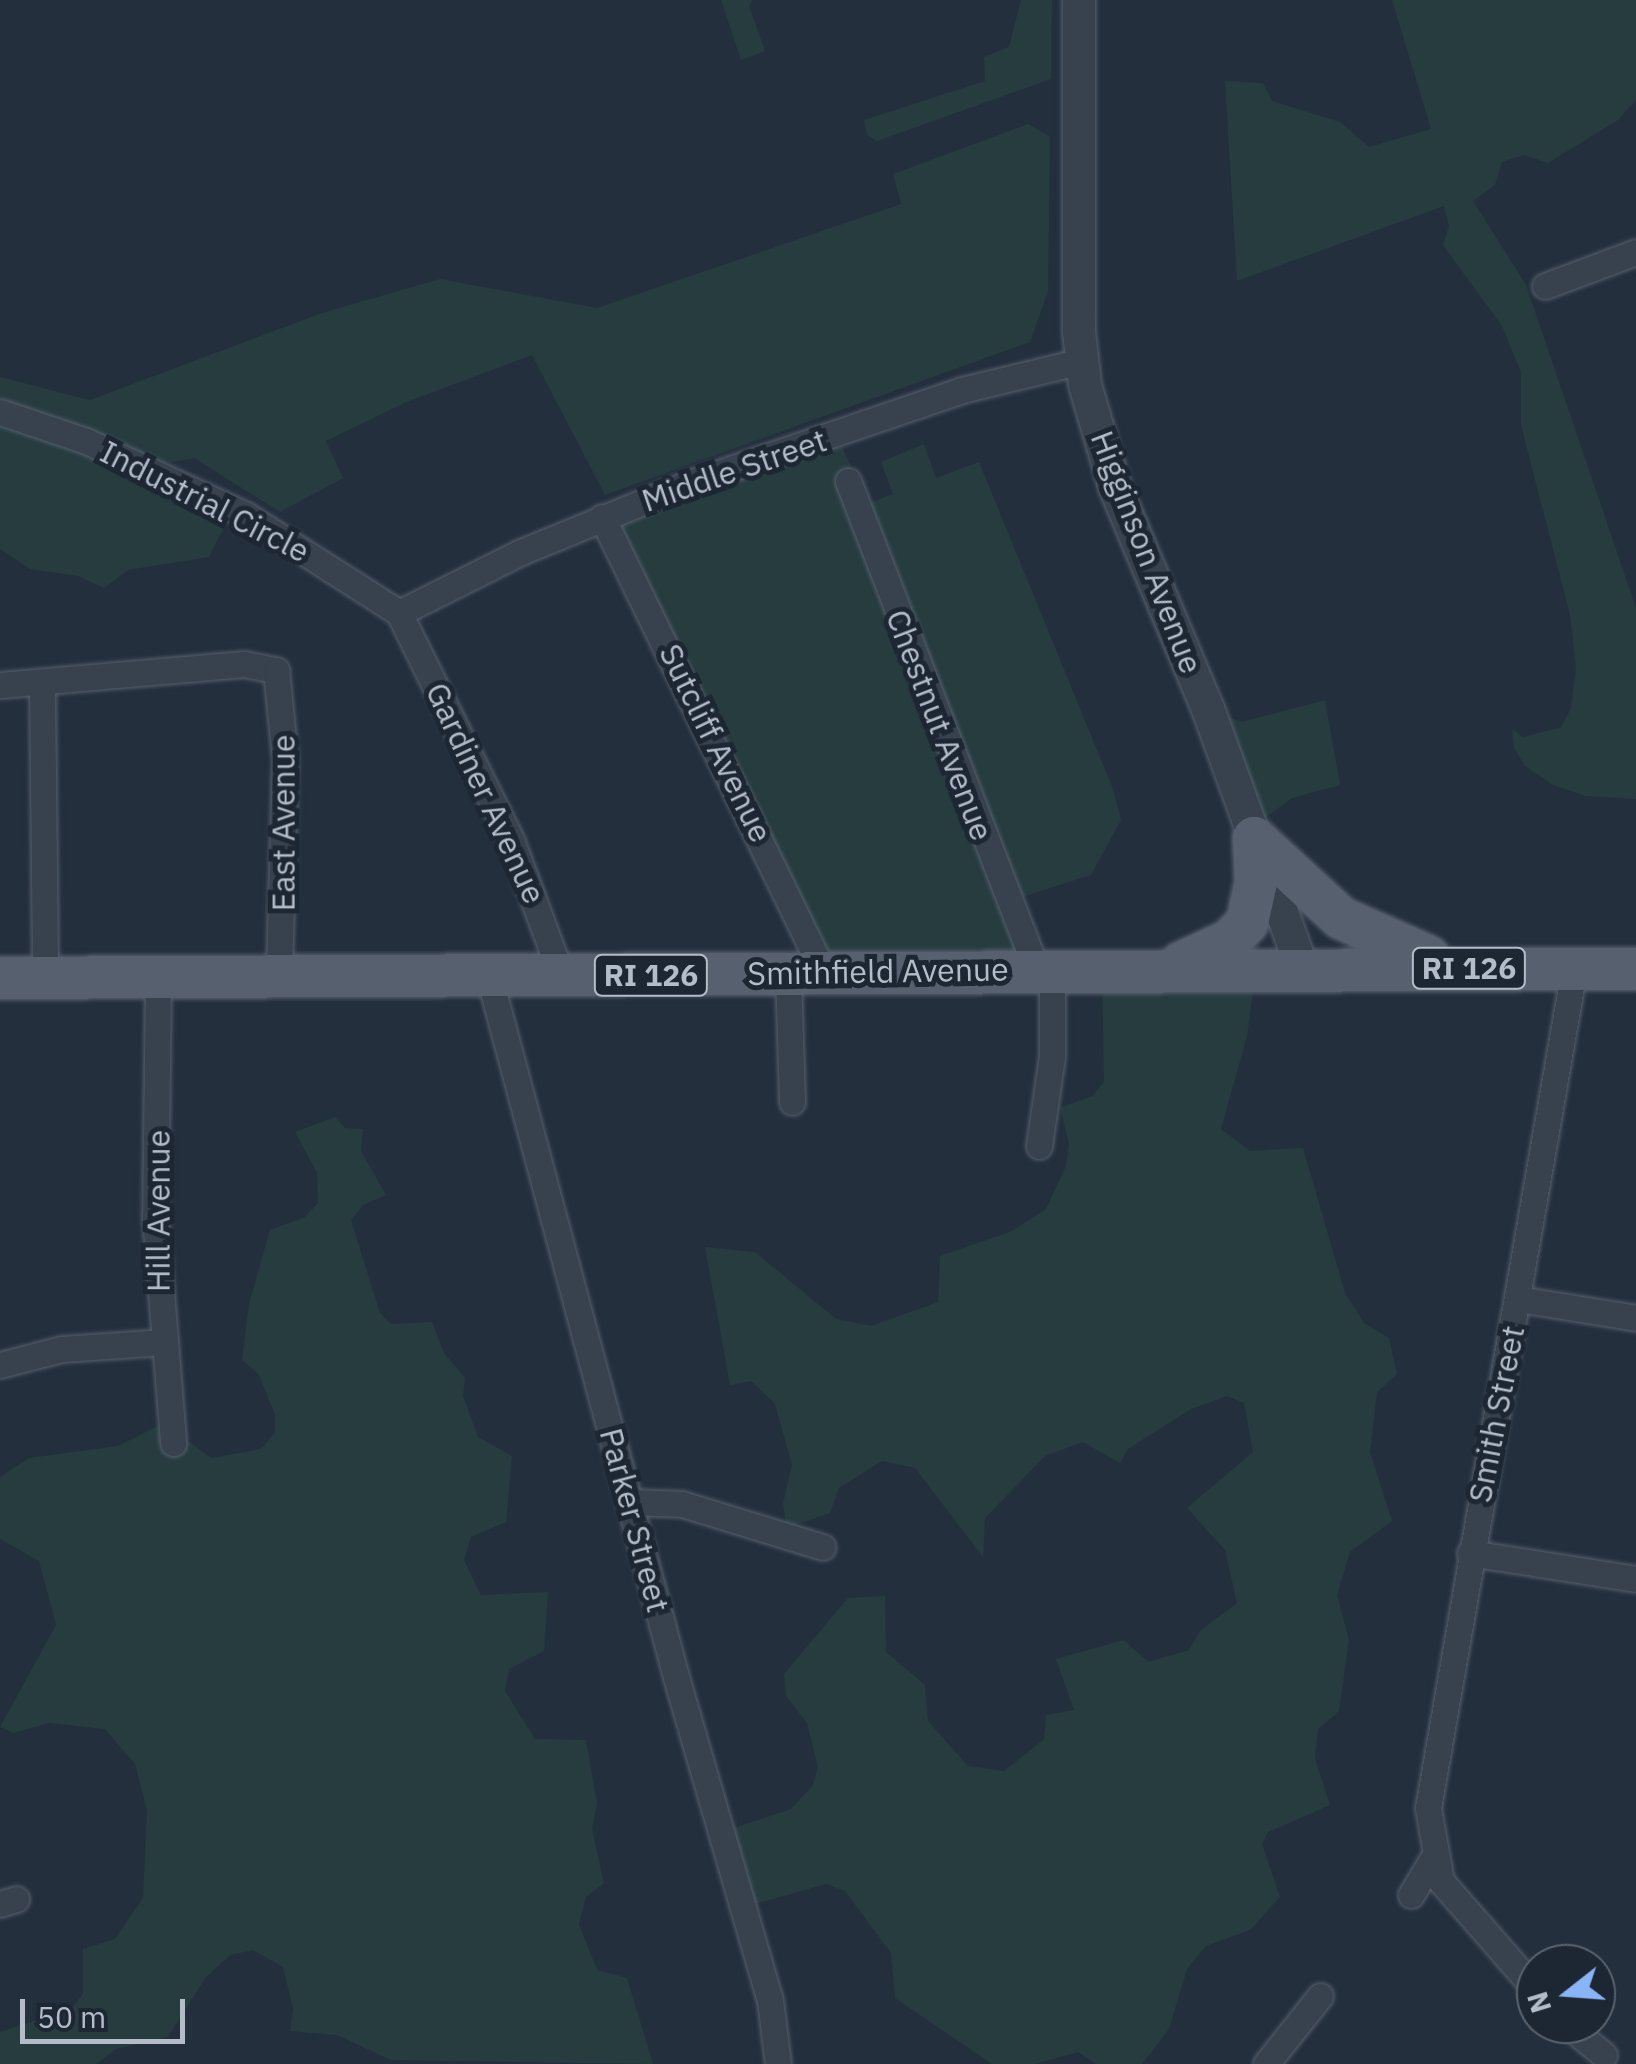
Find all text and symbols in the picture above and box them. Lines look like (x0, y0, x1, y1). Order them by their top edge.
street label: Middle Street (637, 420, 831, 520)
street label: Higginson Avenue (1083, 425, 1211, 679)
street label: Industrial Circle (94, 432, 316, 570)
street label: Chestnut Avenue (878, 604, 1002, 846)
street label: Sutcliff Avenue (651, 638, 781, 848)
street label: Gardiner Avenue (418, 676, 554, 910)
street label: East Avenue (264, 735, 302, 911)
road number: RI 126 (1412, 943, 1526, 993)
road number: RI 126 (594, 950, 708, 1000)
street label: Smithfield Avenue (747, 950, 1009, 992)
street label: Hill Avenue (139, 1130, 177, 1292)
street label: Smith Street (1460, 1322, 1532, 1506)
street label: Parker Street (592, 1424, 678, 1616)
north arrow (1516, 1944, 1616, 2044)
scale bar (25, 1979, 190, 2041)
text: N (1518, 1987, 1559, 2017)
text: 50 m (37, 1997, 106, 2036)

